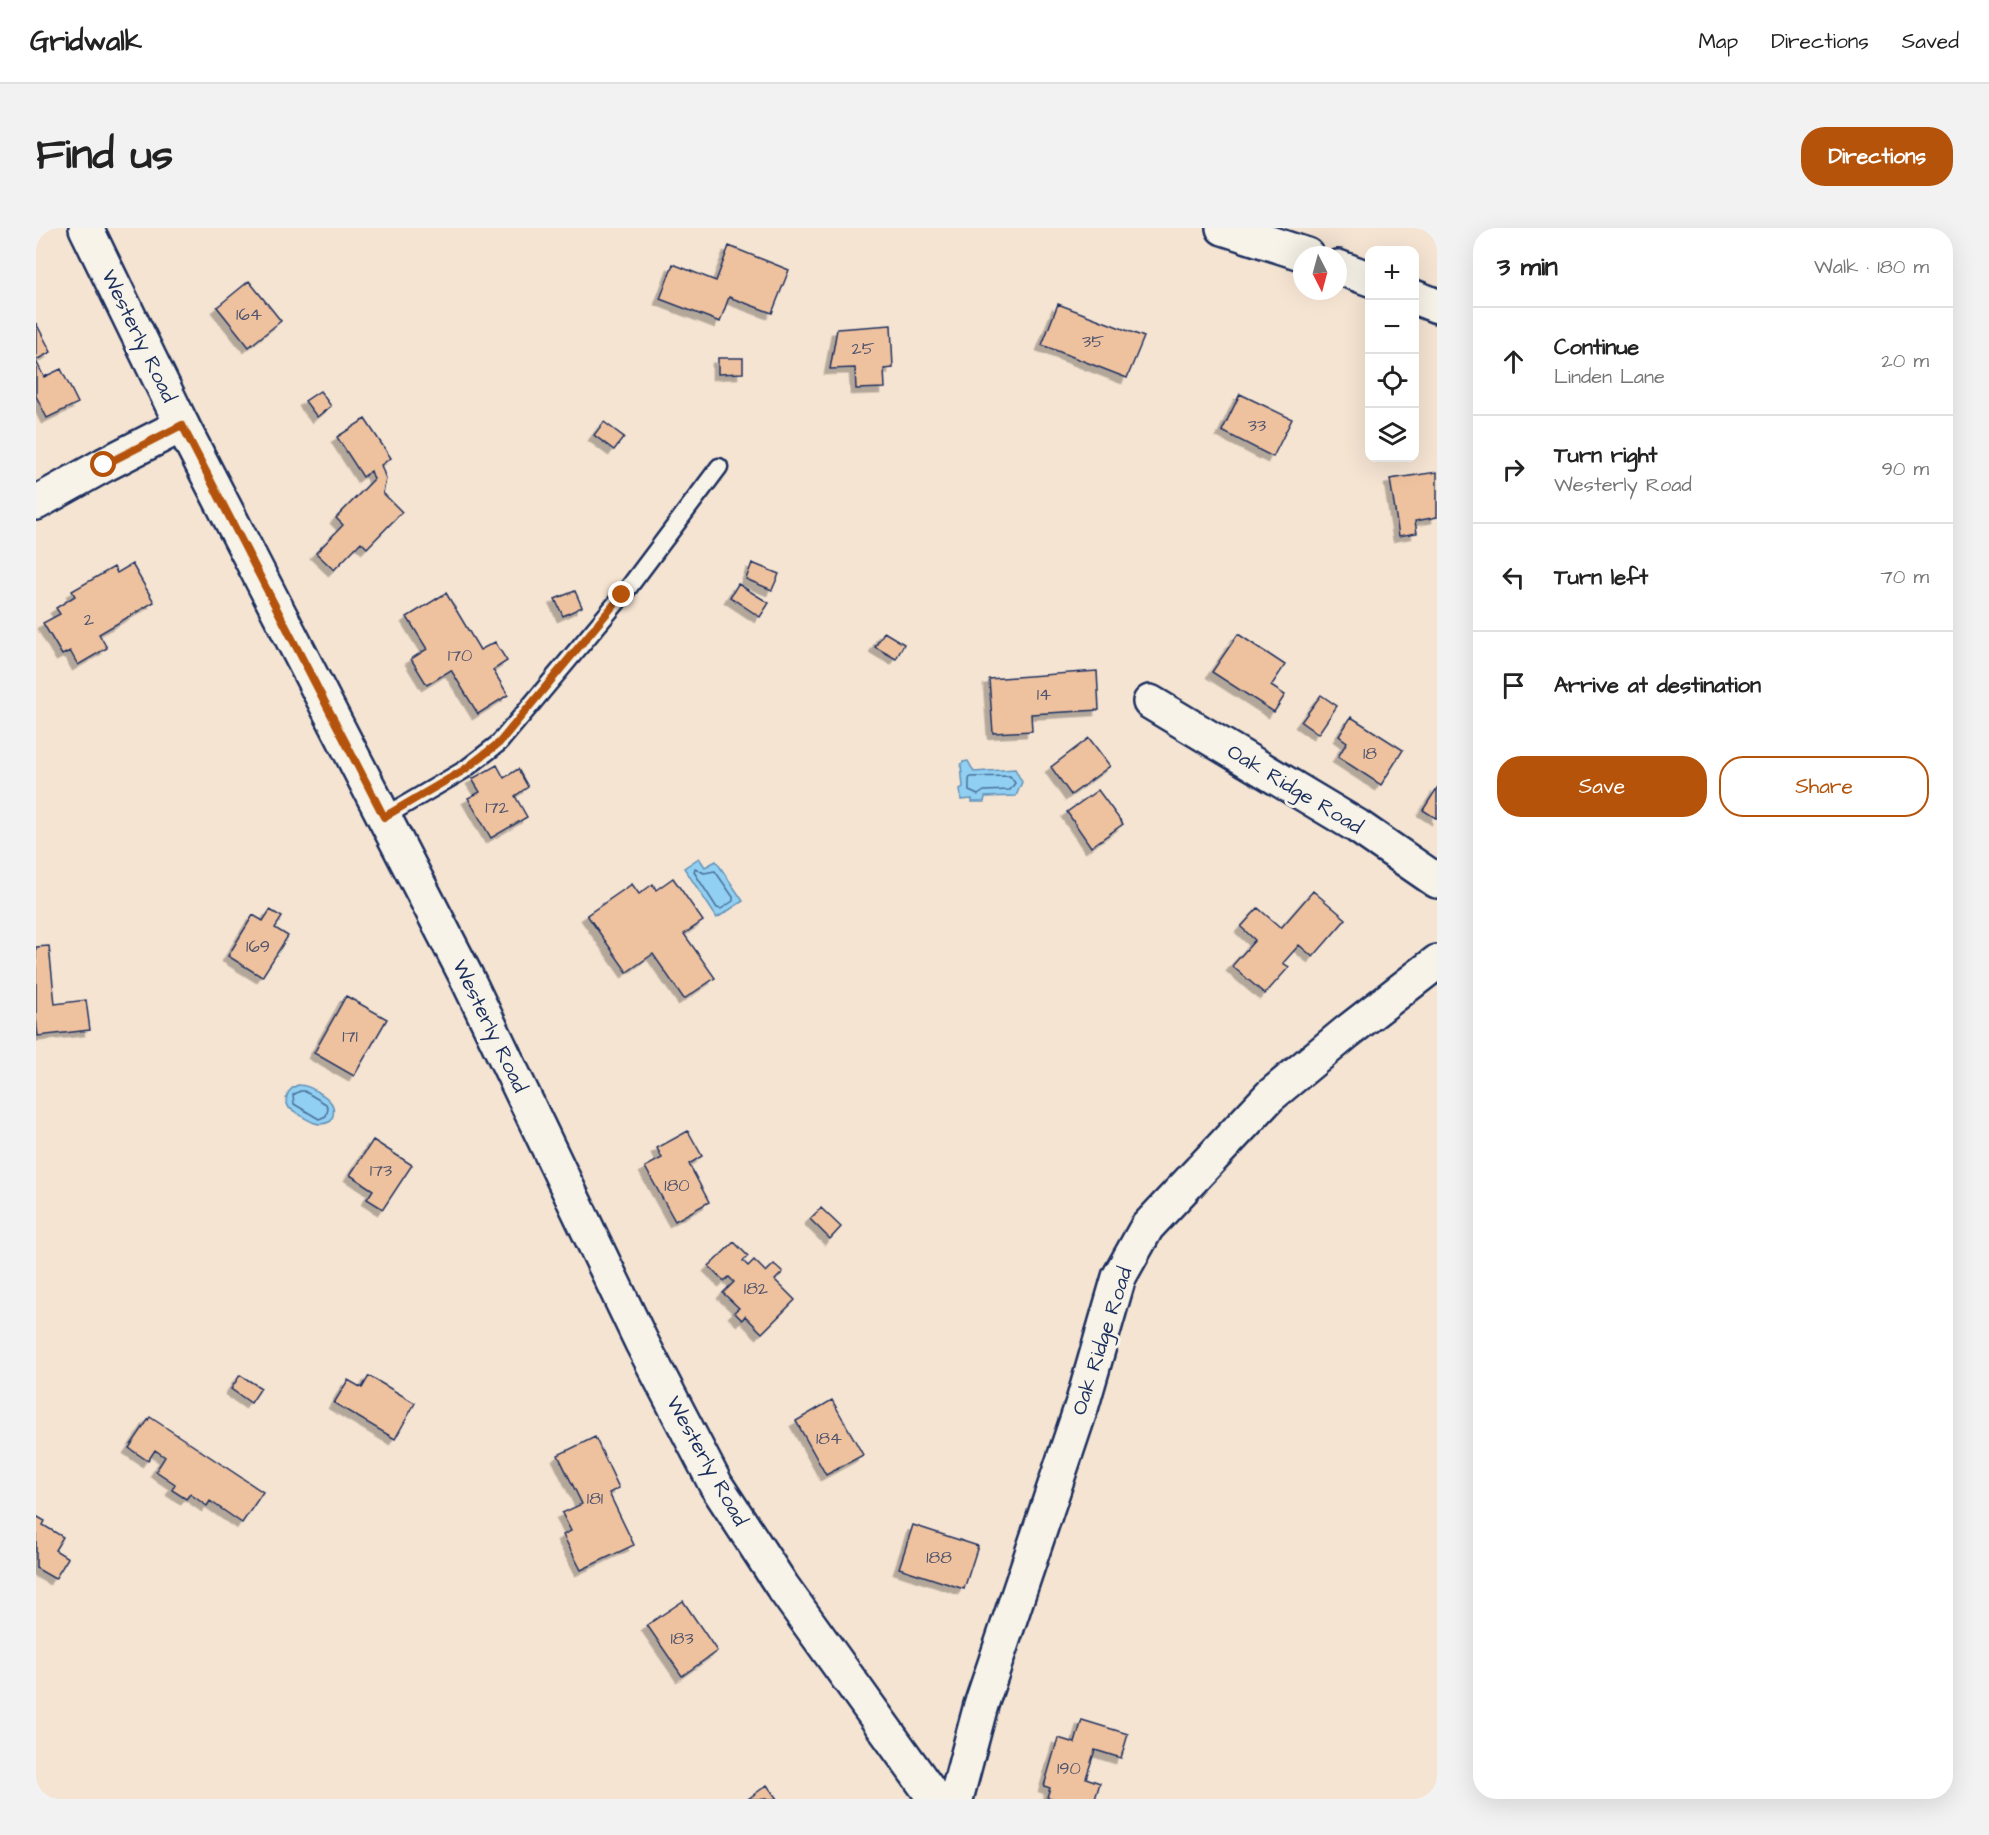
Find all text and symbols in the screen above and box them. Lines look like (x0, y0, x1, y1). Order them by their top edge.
text: Gridwalk (30, 22, 142, 61)
text: Map (1698, 27, 1738, 56)
text: Directions (1771, 27, 1869, 56)
text: Saved (1902, 27, 1959, 56)
text: Find us (36, 127, 173, 185)
button: Directions (1801, 127, 1953, 186)
north arrow (1293, 246, 1347, 300)
map controls (1365, 246, 1419, 462)
button: + (1365, 246, 1419, 300)
text: 3 min (1497, 249, 1558, 285)
text: Walk · 180 m (1814, 253, 1929, 281)
street label: Westerly Road (92, 265, 184, 408)
button: − (1365, 300, 1419, 354)
house number: 164 (236, 302, 262, 327)
house number: 35 (1082, 329, 1104, 354)
text: Continue (1554, 332, 1639, 363)
house number: 25 (851, 336, 875, 361)
icon: ahead (1497, 345, 1530, 378)
text: 20 m (1881, 347, 1929, 375)
button: locate (1365, 354, 1419, 408)
text: Linden Lane (1554, 363, 1665, 391)
button: layers (1365, 408, 1419, 462)
house number: 33 (1248, 413, 1266, 438)
text: Turn right (1554, 440, 1657, 471)
route start (90, 451, 116, 477)
icon: right (1497, 453, 1530, 486)
text: 90 m (1881, 455, 1929, 483)
text: Westerly Road (1554, 471, 1692, 499)
icon: left (1497, 561, 1530, 594)
text: Turn left (1554, 562, 1648, 593)
text: 70 m (1881, 563, 1929, 591)
route end (608, 581, 634, 607)
house number: 2 (84, 607, 95, 632)
house number: 170 (448, 643, 472, 668)
icon: arrive (1497, 669, 1530, 702)
text: Arrive at destination (1554, 670, 1761, 701)
house number: 14 (1037, 682, 1051, 707)
street label: Oak Ridge Road (1221, 737, 1369, 843)
house number: 18 (1363, 741, 1377, 766)
button: Save (1497, 756, 1707, 817)
button: Share (1719, 756, 1929, 817)
house number: 172 (485, 795, 510, 820)
house number: 169 (246, 934, 270, 959)
street label: Westerly Road (443, 955, 535, 1098)
house number: 171 (342, 1024, 358, 1049)
house number: 173 (370, 1158, 392, 1183)
house number: 180 (664, 1173, 690, 1198)
street label: Oak Ridge Road (1064, 1263, 1142, 1419)
house number: 182 (744, 1276, 769, 1301)
street label: Westerly Road (658, 1391, 755, 1532)
house number: 184 (816, 1426, 842, 1451)
house number: 181 (587, 1486, 603, 1511)
house number: 188 (926, 1545, 952, 1570)
house number: 183 (670, 1626, 694, 1651)
house number: 190 (1057, 1756, 1081, 1781)

